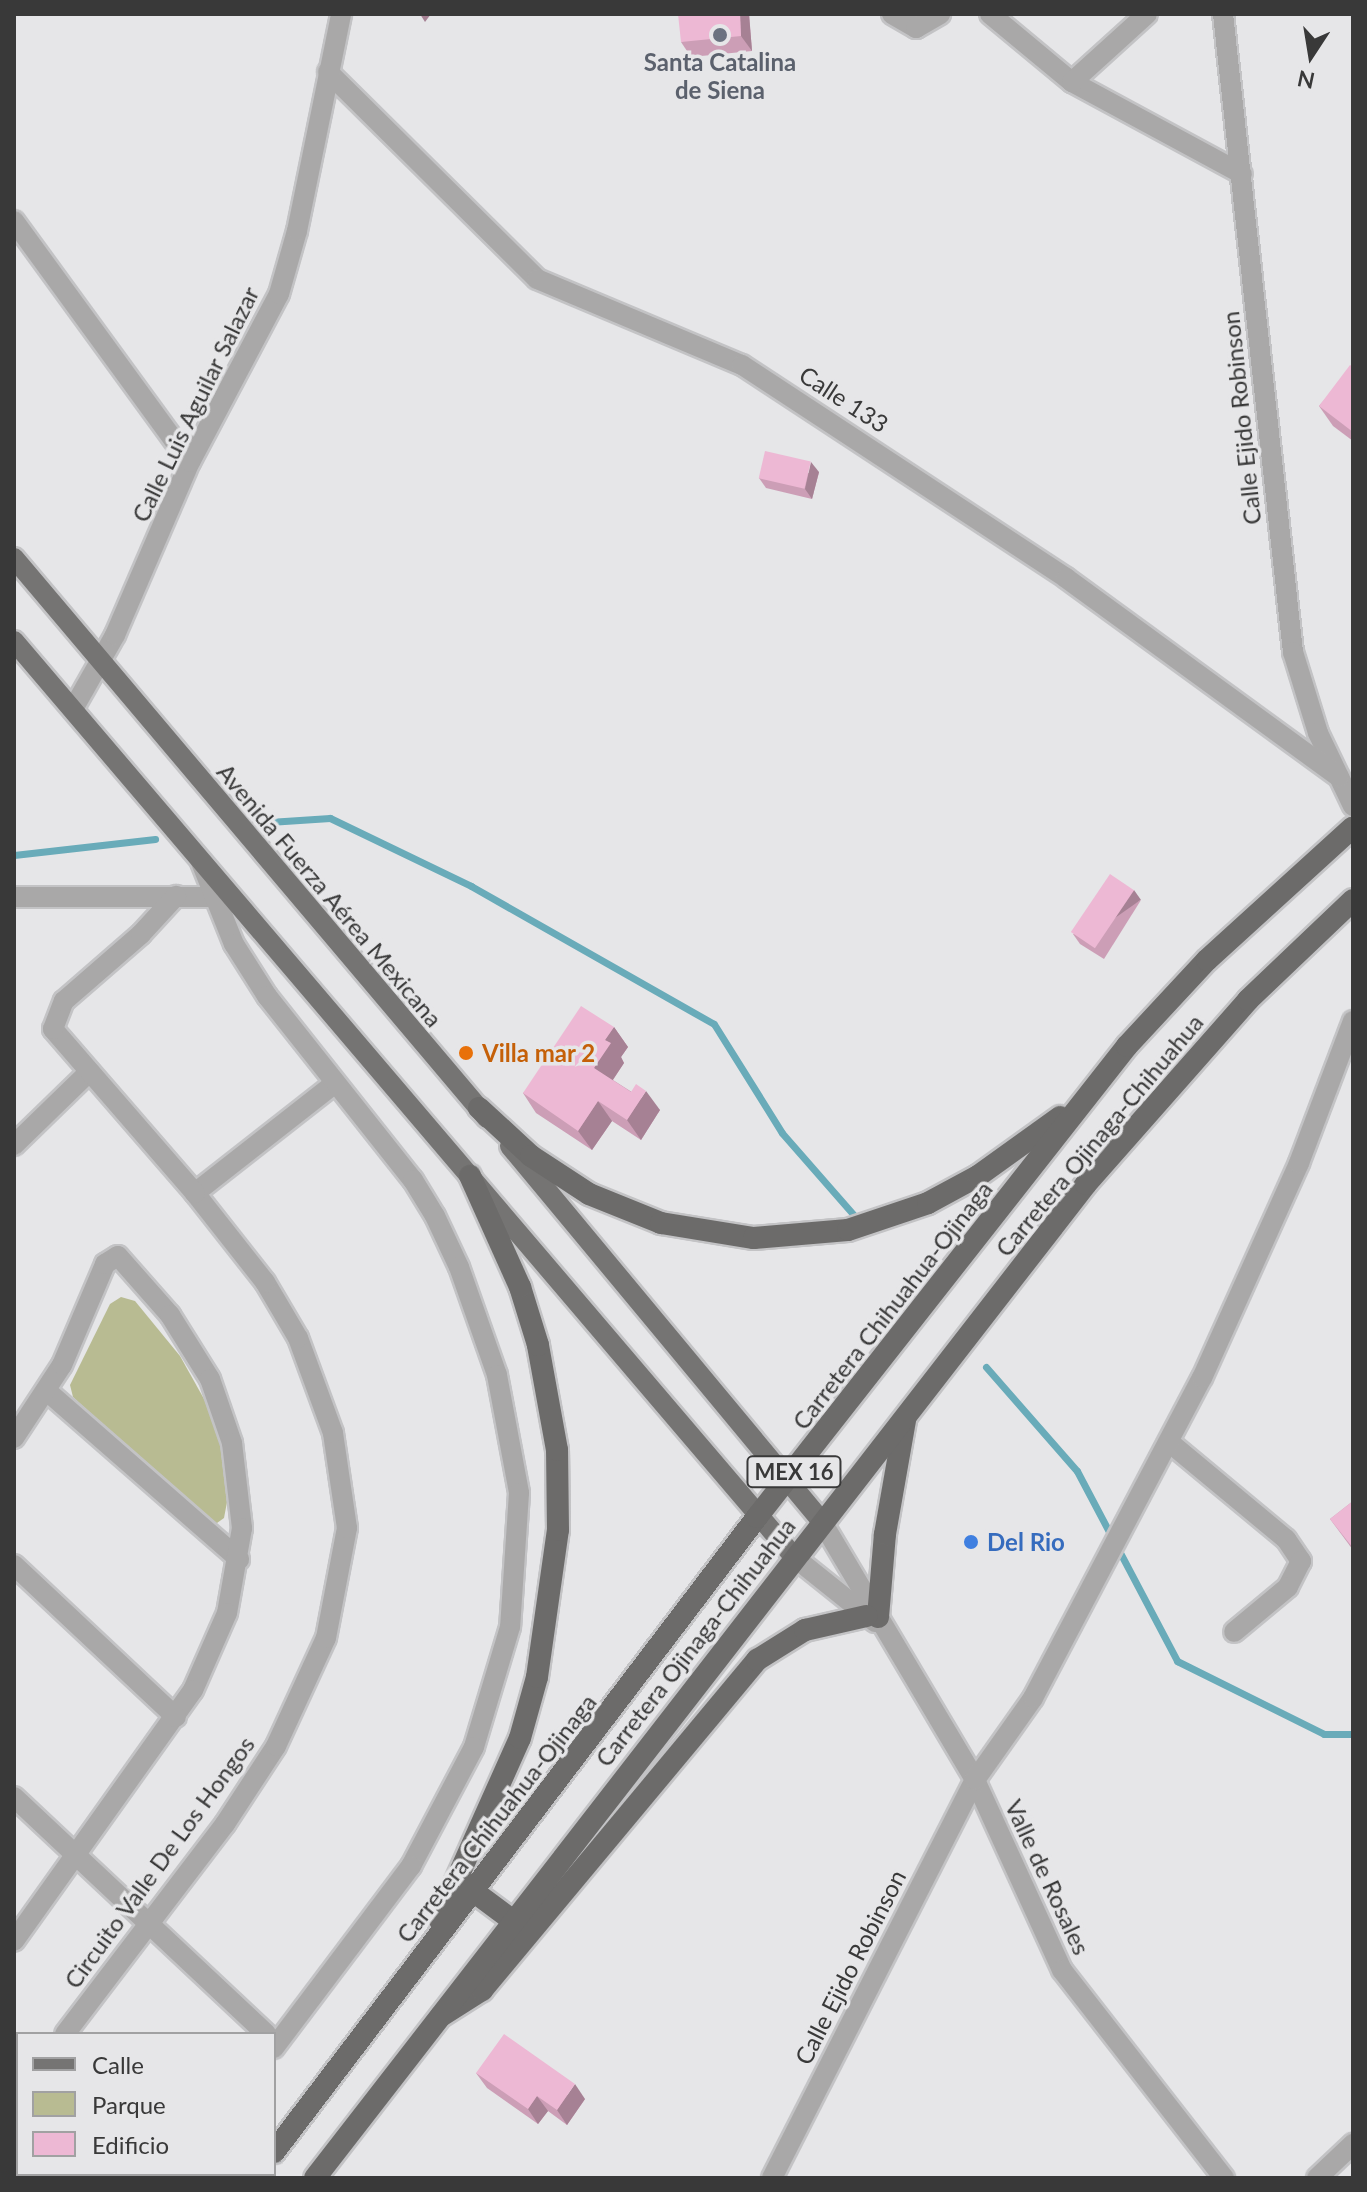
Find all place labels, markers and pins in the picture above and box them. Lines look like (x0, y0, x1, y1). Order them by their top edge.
marker: Santa Catalina de Siena (711, 26, 729, 44)
place label: Santa Catalina de Siena (644, 48, 796, 104)
place label: Villa mar 2 (482, 1039, 596, 1067)
marker: Villa mar 2 (457, 1044, 475, 1062)
place label: Del Rio (987, 1528, 1065, 1556)
marker: Del Rio (962, 1533, 980, 1551)

